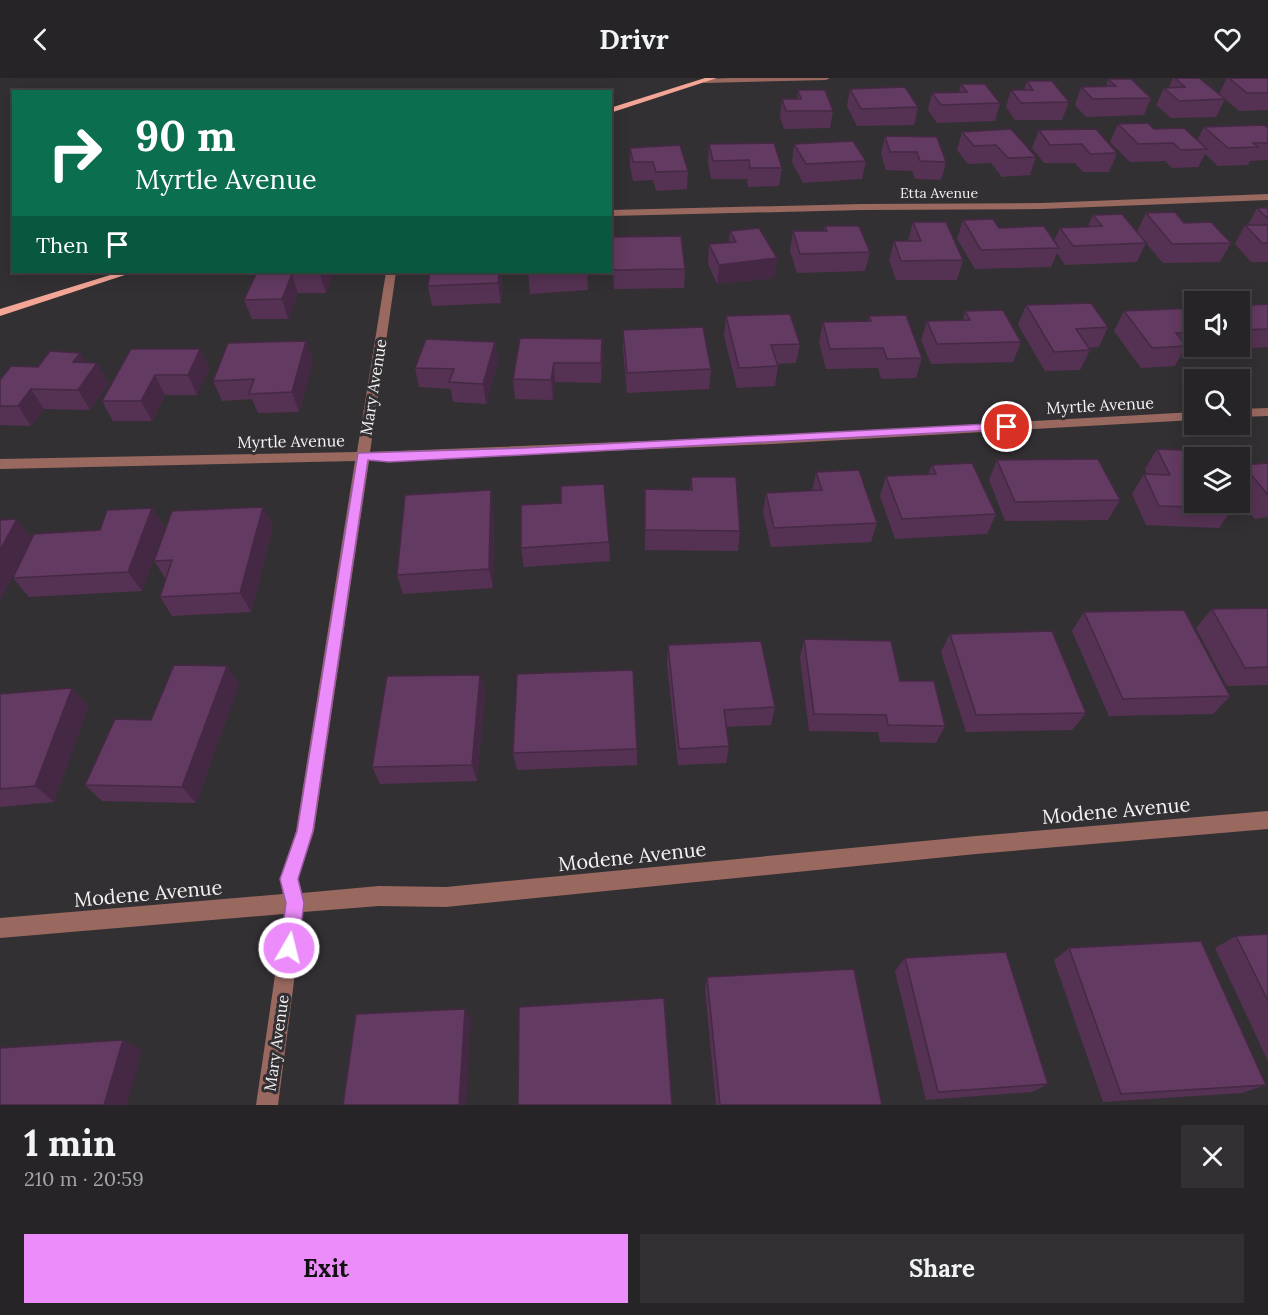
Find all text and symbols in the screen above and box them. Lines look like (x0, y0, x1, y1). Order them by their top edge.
text: Drivr (599, 22, 669, 56)
icon: back (24, 23, 57, 56)
icon: heart (1211, 23, 1244, 56)
text: 90 m (135, 109, 236, 163)
icon: right (36, 114, 114, 192)
text: Myrtle Avenue (135, 162, 317, 196)
street label: Etta Avenue (900, 184, 978, 202)
icon: arrive (101, 228, 134, 261)
text: Then (36, 231, 89, 259)
map controls (1184, 291, 1250, 513)
button: sound (1184, 291, 1250, 357)
street label: Mary Avenue (356, 337, 391, 437)
button: search (1184, 369, 1250, 435)
street label: Myrtle Avenue (1046, 392, 1155, 418)
pin (981, 401, 1032, 452)
icon: arrive (990, 410, 1023, 443)
street label: Myrtle Avenue (237, 430, 345, 452)
button: layers (1184, 447, 1250, 513)
street label: Modene Avenue (1041, 791, 1191, 829)
street label: Modene Avenue (557, 836, 707, 876)
street label: Modene Avenue (73, 874, 223, 912)
position arrow (257, 916, 321, 980)
street label: Mary Avenue (259, 993, 293, 1092)
text: 1 min (24, 1120, 116, 1166)
button: close (1181, 1125, 1244, 1188)
text: 210 m · 20:59 (24, 1166, 144, 1191)
button: Exit (24, 1234, 628, 1303)
button: Share (640, 1234, 1244, 1303)

